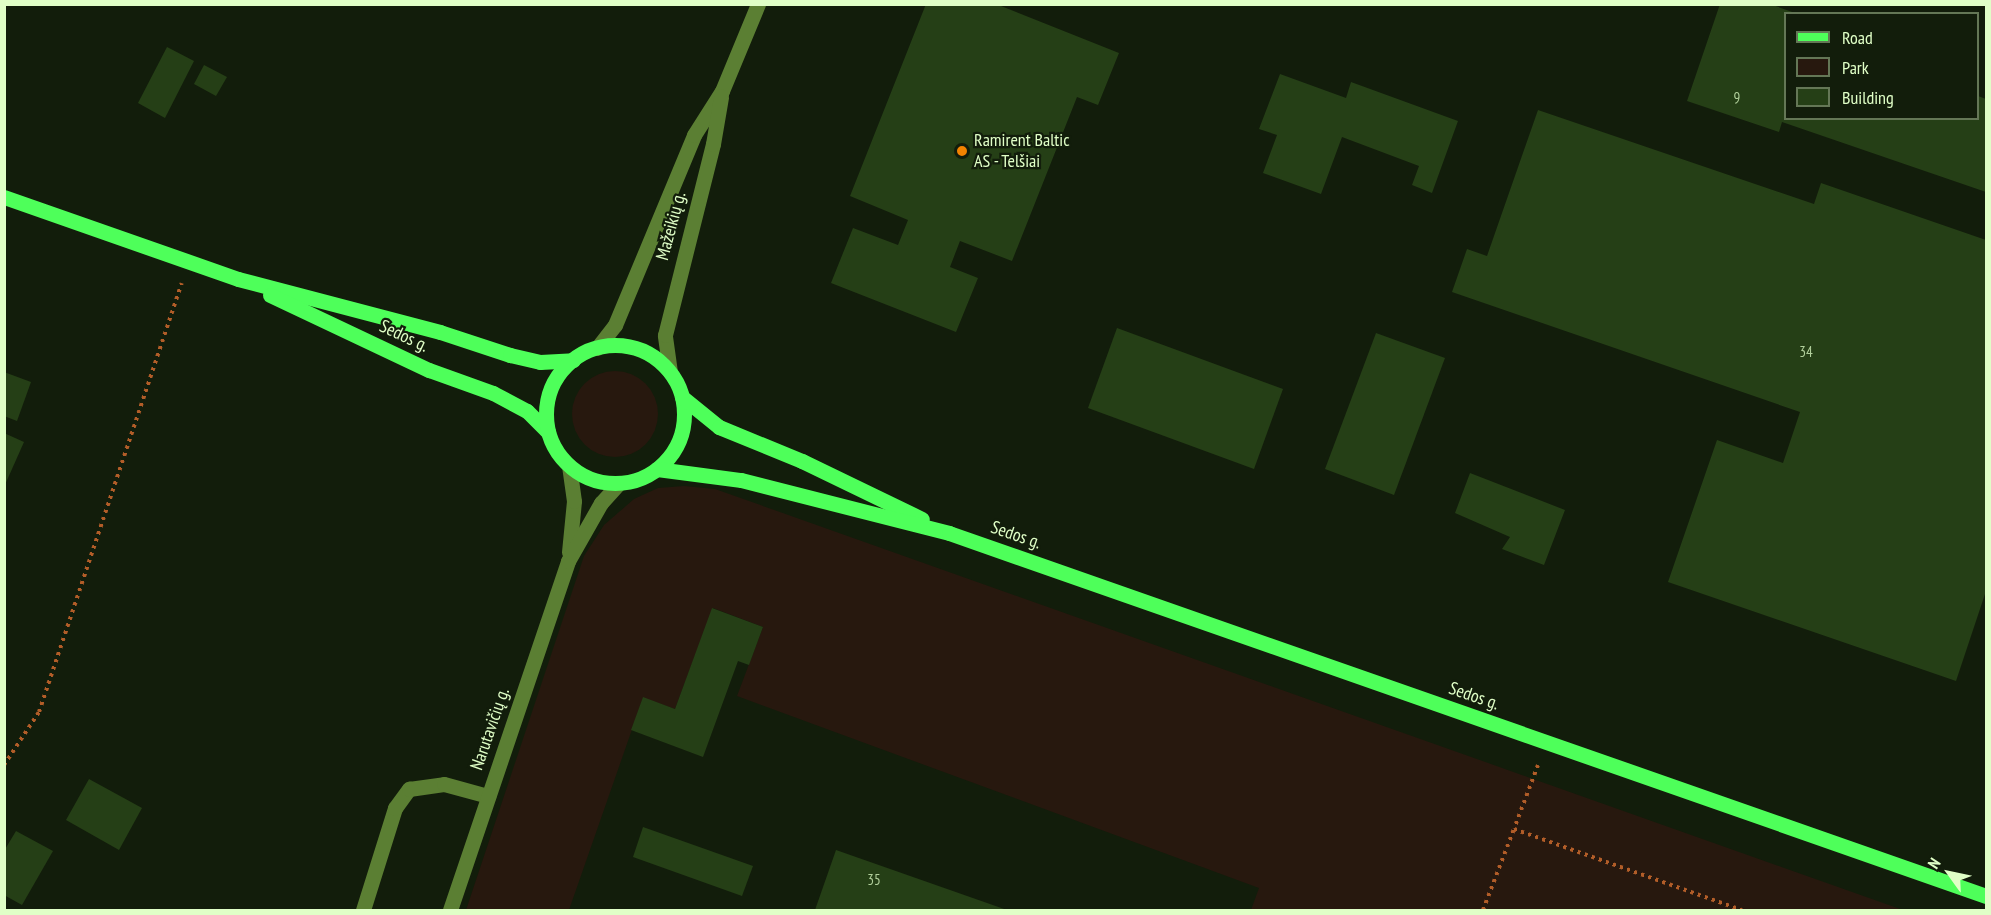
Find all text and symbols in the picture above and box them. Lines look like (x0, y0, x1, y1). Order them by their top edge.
legend (1784, 12, 1979, 120)
text: Road (1842, 26, 1873, 49)
text: Park (1842, 56, 1869, 79)
text: Building (1842, 86, 1894, 109)
house number: 9 (1734, 89, 1740, 107)
place label: Ramirent Baltic AS - Telšiai (974, 130, 1070, 172)
marker: Ramirent Baltic AS - Telšiai (955, 144, 969, 158)
street label: Mažeikių g. (652, 190, 690, 262)
street label: Sedos g. (376, 315, 432, 357)
house number: 34 (1799, 343, 1813, 361)
street label: Sedos g. (988, 516, 1044, 554)
street label: Sedos g. (1446, 677, 1502, 715)
street label: Narutavičių g. (466, 685, 514, 773)
north arrow (1919, 843, 1979, 903)
text: N (1923, 854, 1945, 872)
house number: 35 (867, 871, 881, 889)

